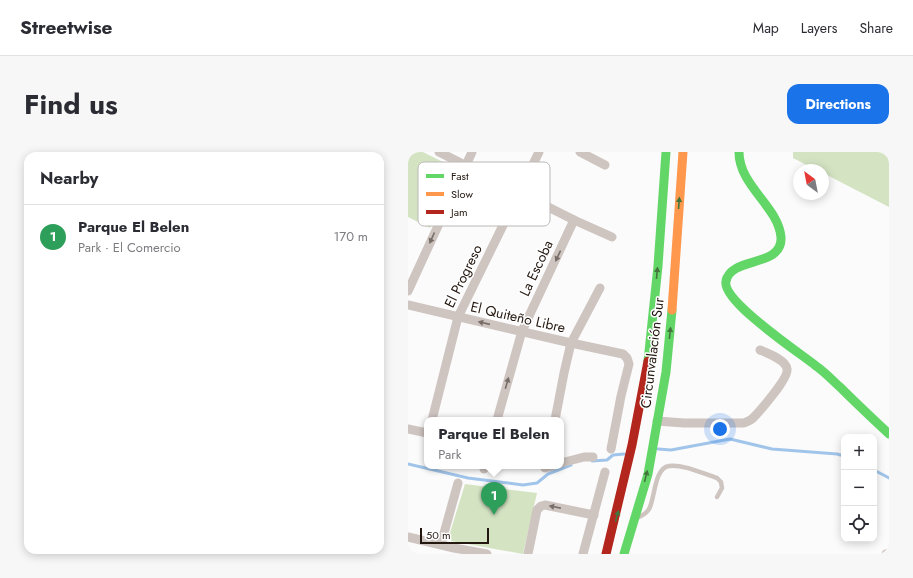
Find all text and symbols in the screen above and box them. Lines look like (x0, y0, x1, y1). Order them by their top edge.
text: Streetwise (20, 14, 113, 41)
text: Map (753, 18, 779, 38)
text: Layers (801, 18, 837, 38)
text: Share (859, 18, 893, 38)
text: Find us (24, 84, 118, 125)
button: Directions (787, 84, 889, 124)
legend (418, 162, 550, 226)
north arrow (793, 164, 829, 200)
text: Nearby (40, 166, 98, 190)
text: Fast (451, 168, 469, 184)
text: Slow (451, 186, 473, 202)
one-way arrow (676, 197, 683, 209)
text: Jam (449, 204, 468, 220)
text: Parque El Belen (78, 216, 189, 238)
text: 1 (50, 227, 56, 246)
text: 170 m (333, 227, 368, 246)
one-way arrow (429, 233, 435, 244)
street label: La Escoba (514, 237, 558, 299)
text: Park · El Comercio (78, 238, 181, 257)
street label: El Progreso (439, 241, 487, 311)
one-way arrow (555, 250, 561, 261)
one-way arrow (653, 267, 660, 279)
street label: El Quiteño Libre (469, 296, 567, 338)
street label: Circunvalación Sur (635, 296, 669, 409)
one-way arrow (478, 319, 490, 325)
one-way arrow (667, 327, 673, 339)
one-way arrow (504, 376, 510, 388)
popup (424, 417, 564, 469)
your location (710, 419, 730, 439)
text: Parque El Belen (438, 423, 550, 445)
map controls (841, 434, 877, 542)
button: + (841, 434, 877, 470)
text: Park (438, 445, 462, 464)
one-way arrow (644, 470, 650, 482)
button: − (841, 470, 877, 506)
pin: 1 (481, 482, 507, 515)
one-way arrow (549, 504, 561, 510)
button: locate (841, 506, 877, 542)
one-way arrow (614, 510, 620, 523)
scale bar (420, 526, 489, 545)
text: 50 m (426, 527, 451, 543)

